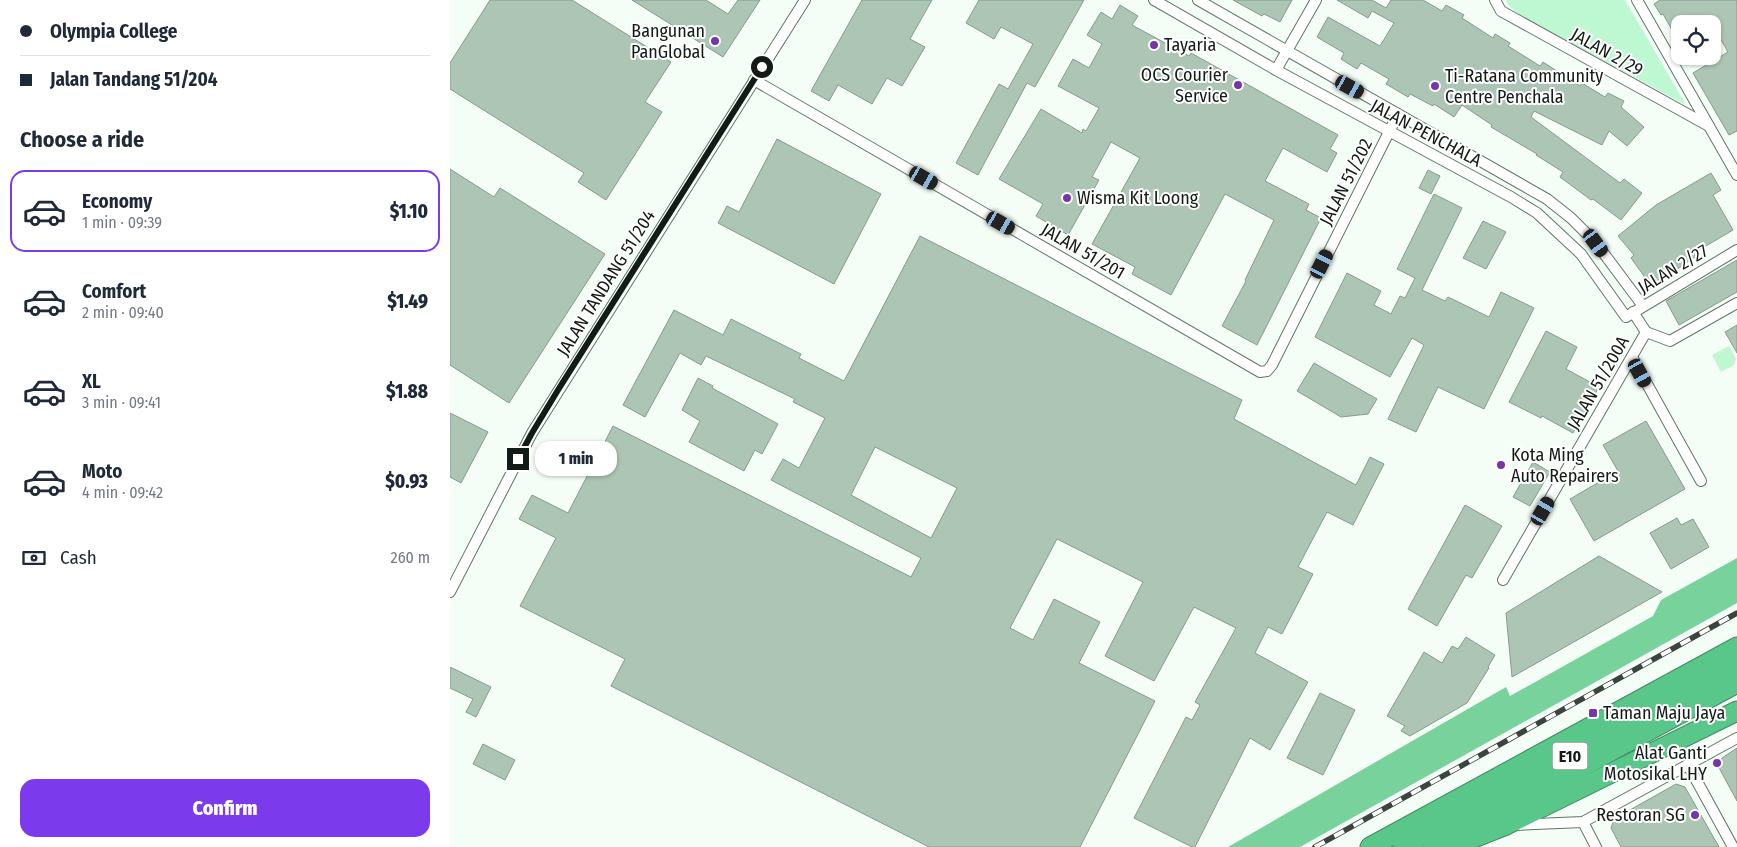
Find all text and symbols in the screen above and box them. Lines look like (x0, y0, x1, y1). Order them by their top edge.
map controls (1671, 15, 1721, 65)
button: locate (1671, 15, 1721, 65)
text: Olympia College (50, 20, 177, 43)
place label: Bangunan PanGlobal (631, 20, 705, 63)
street label: JALAN 2/29 (1567, 23, 1647, 81)
place label: Tayaria (1164, 34, 1216, 56)
marker: Bangunan PanGlobal (709, 35, 721, 47)
marker: Tayaria (1148, 39, 1160, 51)
route start (751, 56, 773, 78)
place label: OCS Courier Service (1141, 64, 1229, 107)
place label: Ti-Ratana Community Centre Penchala (1445, 65, 1603, 108)
text: Jalan Tandang 51/204 (50, 68, 218, 91)
car (1333, 73, 1366, 101)
marker: OCS Courier Service (1232, 79, 1244, 91)
marker: Ti-Ratana Community Centre Penchala (1429, 80, 1441, 92)
street label: JALAN PENCHALA (1367, 94, 1486, 172)
text: Choose a ride (20, 126, 144, 153)
street label: JALAN 51/202 (1315, 135, 1377, 229)
car (907, 164, 940, 192)
place label: Wisma Kit Loong (1077, 187, 1199, 209)
icon: car (22, 189, 67, 234)
text: Economy (82, 190, 152, 213)
marker: Wisma Kit Loong (1061, 192, 1073, 204)
text: $1.10 (390, 200, 428, 223)
street label: JALAN TANDANG 51/204 (552, 206, 660, 360)
car (984, 209, 1017, 237)
text: 1 min · 09:39 (82, 213, 162, 232)
street label: JALAN 51/201 (1037, 218, 1129, 284)
car (1581, 226, 1610, 260)
street label: JALAN 2/27 (1634, 240, 1712, 298)
car (1308, 247, 1335, 281)
icon: car (22, 279, 67, 324)
text: Comfort (82, 280, 146, 303)
text: $1.49 (387, 290, 428, 313)
text: 2 min · 09:40 (82, 303, 164, 322)
street label: JALAN 51/200A (1562, 331, 1634, 434)
car (1626, 356, 1653, 390)
icon: car (22, 369, 67, 414)
text: XL (82, 370, 101, 393)
text: $1.88 (386, 380, 428, 403)
text: 3 min · 09:41 (82, 393, 161, 412)
callout: 1 min (536, 442, 618, 476)
place label: Kota Ming Auto Repairers (1511, 444, 1619, 487)
route end (507, 448, 529, 470)
text: 1 min (559, 449, 593, 468)
icon: car (22, 459, 67, 504)
marker: Kota Ming Auto Repairers (1495, 459, 1507, 471)
text: Moto (82, 460, 122, 483)
text: $0.93 (385, 470, 428, 493)
text: 4 min · 09:42 (82, 483, 163, 502)
car (1529, 494, 1556, 528)
icon: cash (20, 544, 48, 572)
text: Cash (60, 546, 97, 569)
text: 260 m (391, 548, 430, 567)
place label: Taman Maju Jaya (1603, 702, 1725, 724)
marker: Taman Maju Jaya (1587, 707, 1599, 719)
road number: E10 (1552, 742, 1588, 769)
place label: Alat Ganti Motosikal LHY (1604, 742, 1707, 785)
marker: Alat Ganti Motosikal LHY (1711, 757, 1723, 769)
button: Confirm (20, 779, 430, 837)
place label: Restoran SG (1596, 804, 1685, 826)
marker: Restoran SG (1689, 809, 1701, 821)

